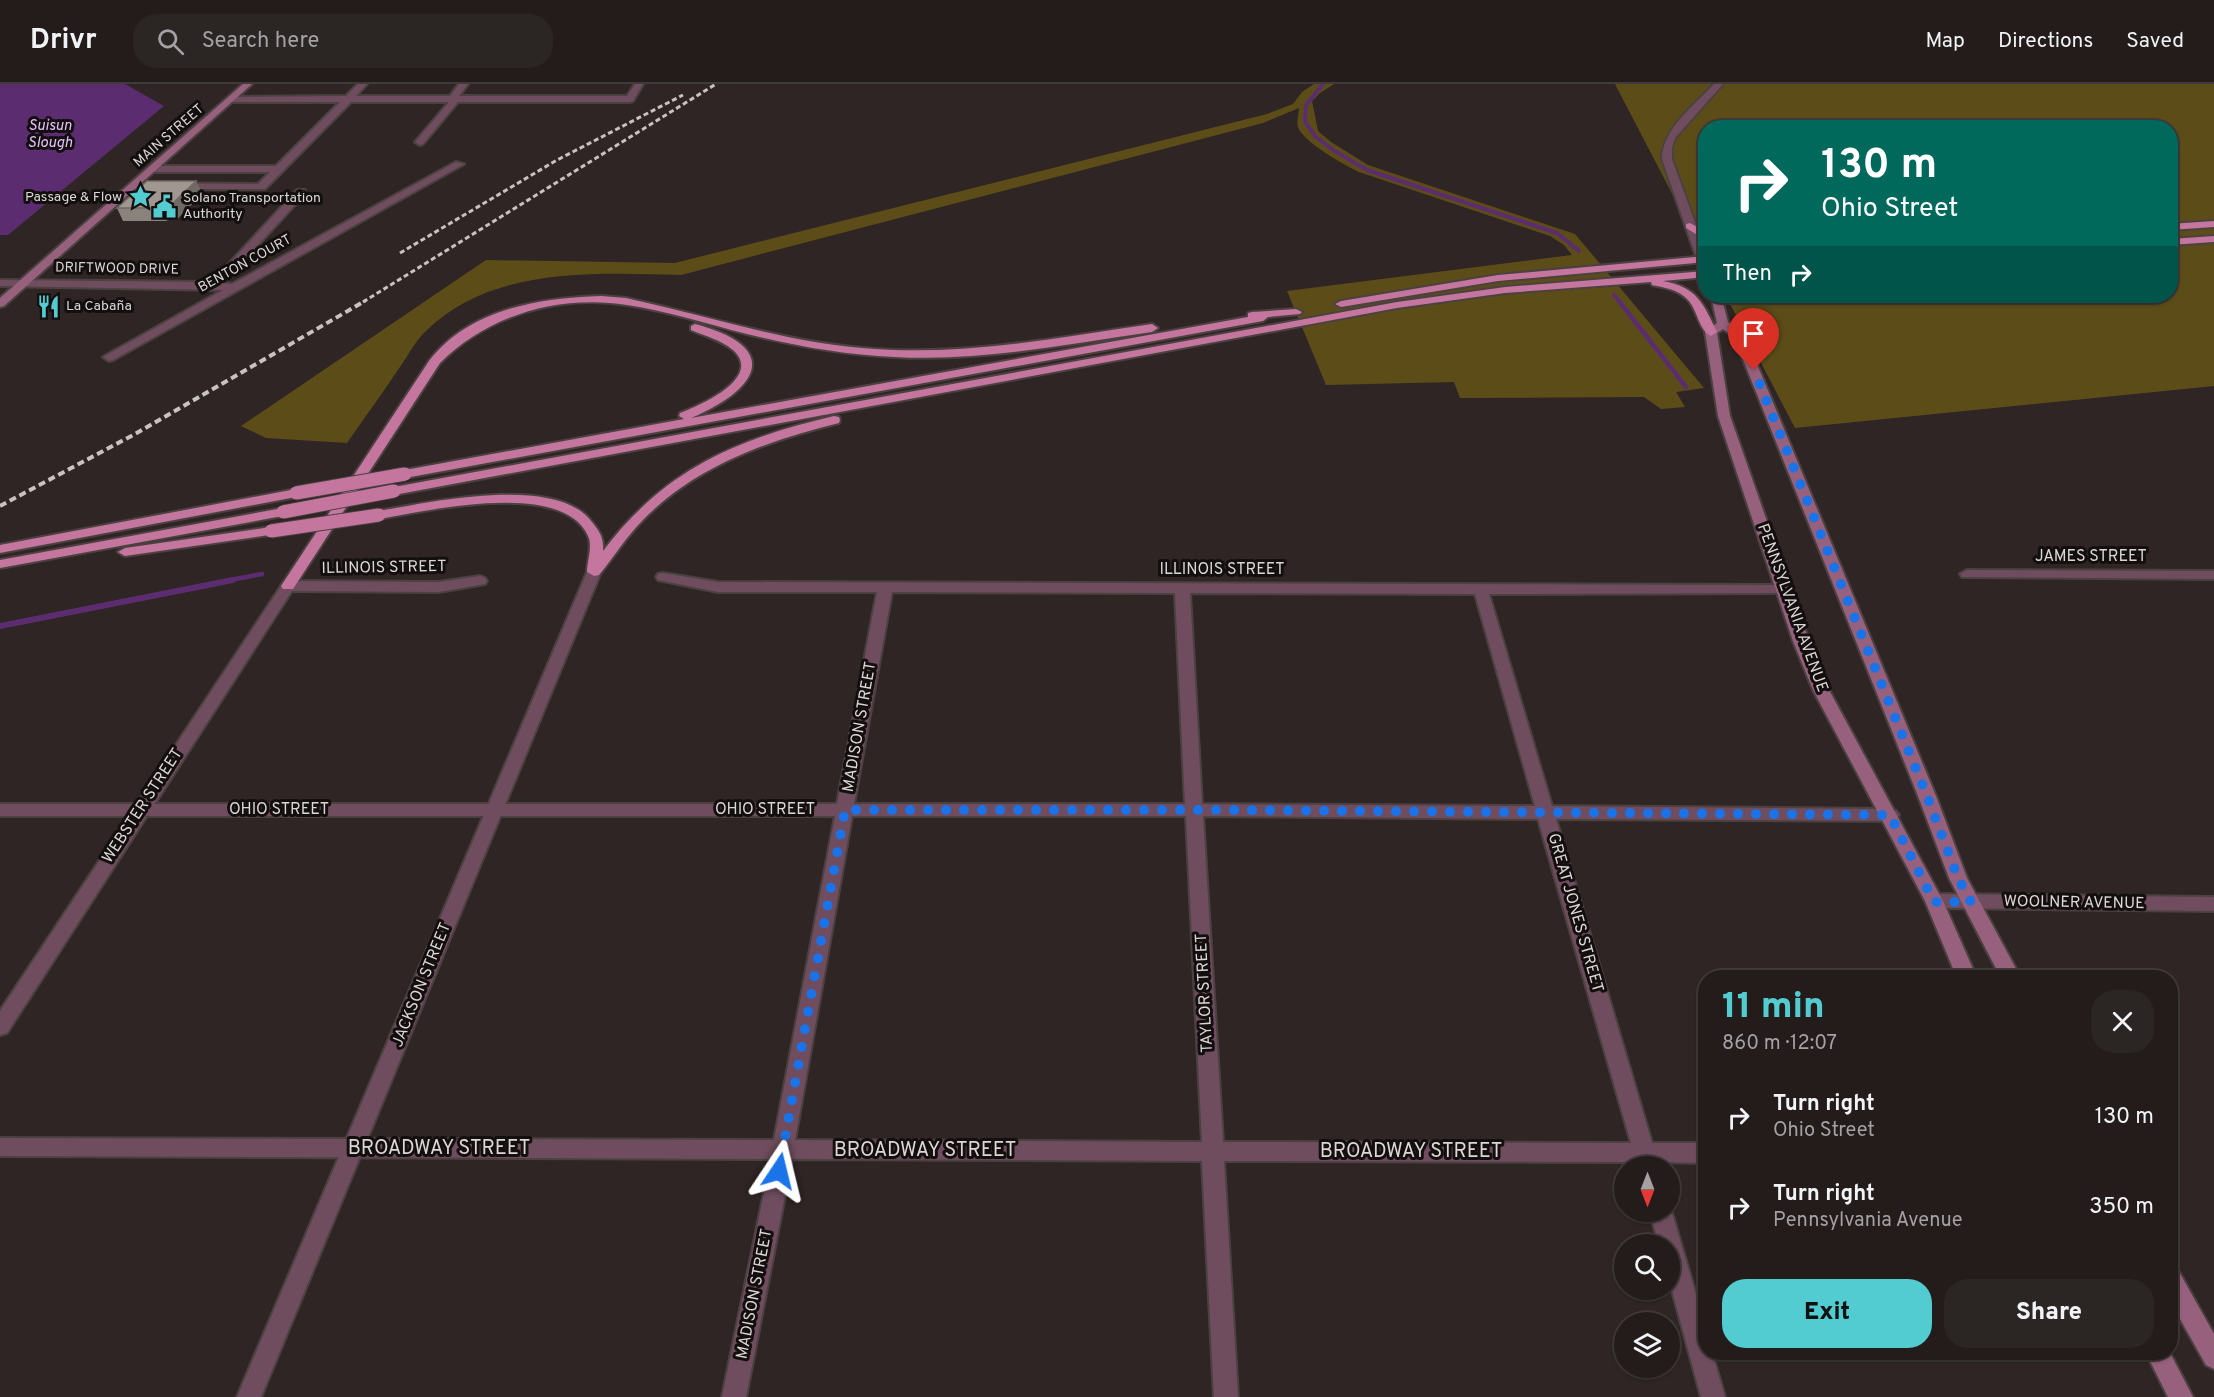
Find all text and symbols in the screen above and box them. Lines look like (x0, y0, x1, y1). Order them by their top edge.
search box (133, 14, 553, 68)
text: Drivr (30, 23, 97, 59)
icon: search (154, 25, 187, 58)
text: Search here (202, 28, 319, 55)
text: Map (1925, 28, 1965, 55)
text: Directions (1998, 28, 2093, 55)
text: Saved (2126, 28, 2184, 55)
street label: MAIN STREET (130, 101, 208, 171)
water label: Suisun Slough (28, 117, 72, 153)
text: 130 m (1821, 140, 1937, 193)
icon: right (1722, 144, 1800, 222)
place icon: Passage & Flow (127, 184, 153, 210)
place label: Passage & Flow (25, 189, 122, 206)
place label: Solano Transportation Authority (183, 190, 321, 223)
text: Ohio Street (1821, 192, 1959, 226)
public building icon: Solano Transportation Authority (152, 193, 178, 219)
street label: BENTON COURT (195, 231, 295, 297)
icon: right (1784, 258, 1817, 291)
street label: DRIFTWOOD DRIVE (55, 259, 179, 279)
text: Then (1722, 261, 1772, 288)
restaurant icon: La Cabaña (35, 293, 61, 319)
place label: La Cabaña (66, 298, 132, 315)
pin (1728, 308, 1779, 370)
icon: arrive (1737, 317, 1770, 350)
street label: PENNSYLVANIA AVENUE (1752, 521, 1832, 695)
street label: JAMES STREET (2035, 547, 2147, 567)
street label: ILLINOIS STREET (321, 557, 447, 579)
street label: ILLINOIS STREET (1159, 560, 1285, 580)
street label: MADISON STREET (839, 660, 881, 794)
street label: WEBSTER STREET (98, 745, 188, 867)
street label: OHIO STREET (229, 800, 329, 820)
street label: OHIO STREET (715, 800, 815, 820)
street label: GREAT JONES STREET (1543, 831, 1607, 995)
street label: WOOLNER AVENUE (2003, 892, 2145, 914)
street label: JACKSON STREET (388, 920, 456, 1050)
street label: TAYLOR STREET (1192, 933, 1218, 1053)
text: 11 min (1722, 985, 1825, 1031)
button: close (2091, 990, 2154, 1053)
text: 860 m · 12:07 (1722, 1031, 1837, 1057)
text: Turn right (1773, 1091, 1875, 1118)
icon: right (1722, 1101, 1755, 1134)
text: 130 m (2095, 1104, 2154, 1131)
text: Ohio Street (1773, 1118, 1875, 1144)
street label: BROADWAY STREET (348, 1136, 530, 1162)
street label: BROADWAY STREET (834, 1138, 1016, 1164)
position arrow (747, 1139, 811, 1203)
street label: BROADWAY STREET (1320, 1139, 1502, 1165)
north arrow (1614, 1156, 1680, 1222)
map controls (1614, 1156, 1680, 1378)
text: Turn right (1773, 1181, 1875, 1208)
icon: right (1722, 1191, 1755, 1224)
text: 350 m (2089, 1194, 2154, 1221)
text: Pennsylvania Avenue (1773, 1208, 1963, 1234)
street label: MADISON STREET (733, 1227, 777, 1361)
button: search (1614, 1234, 1680, 1300)
button: Exit (1722, 1279, 1932, 1348)
button: Share (1944, 1279, 2154, 1348)
button: layers (1614, 1312, 1680, 1378)

